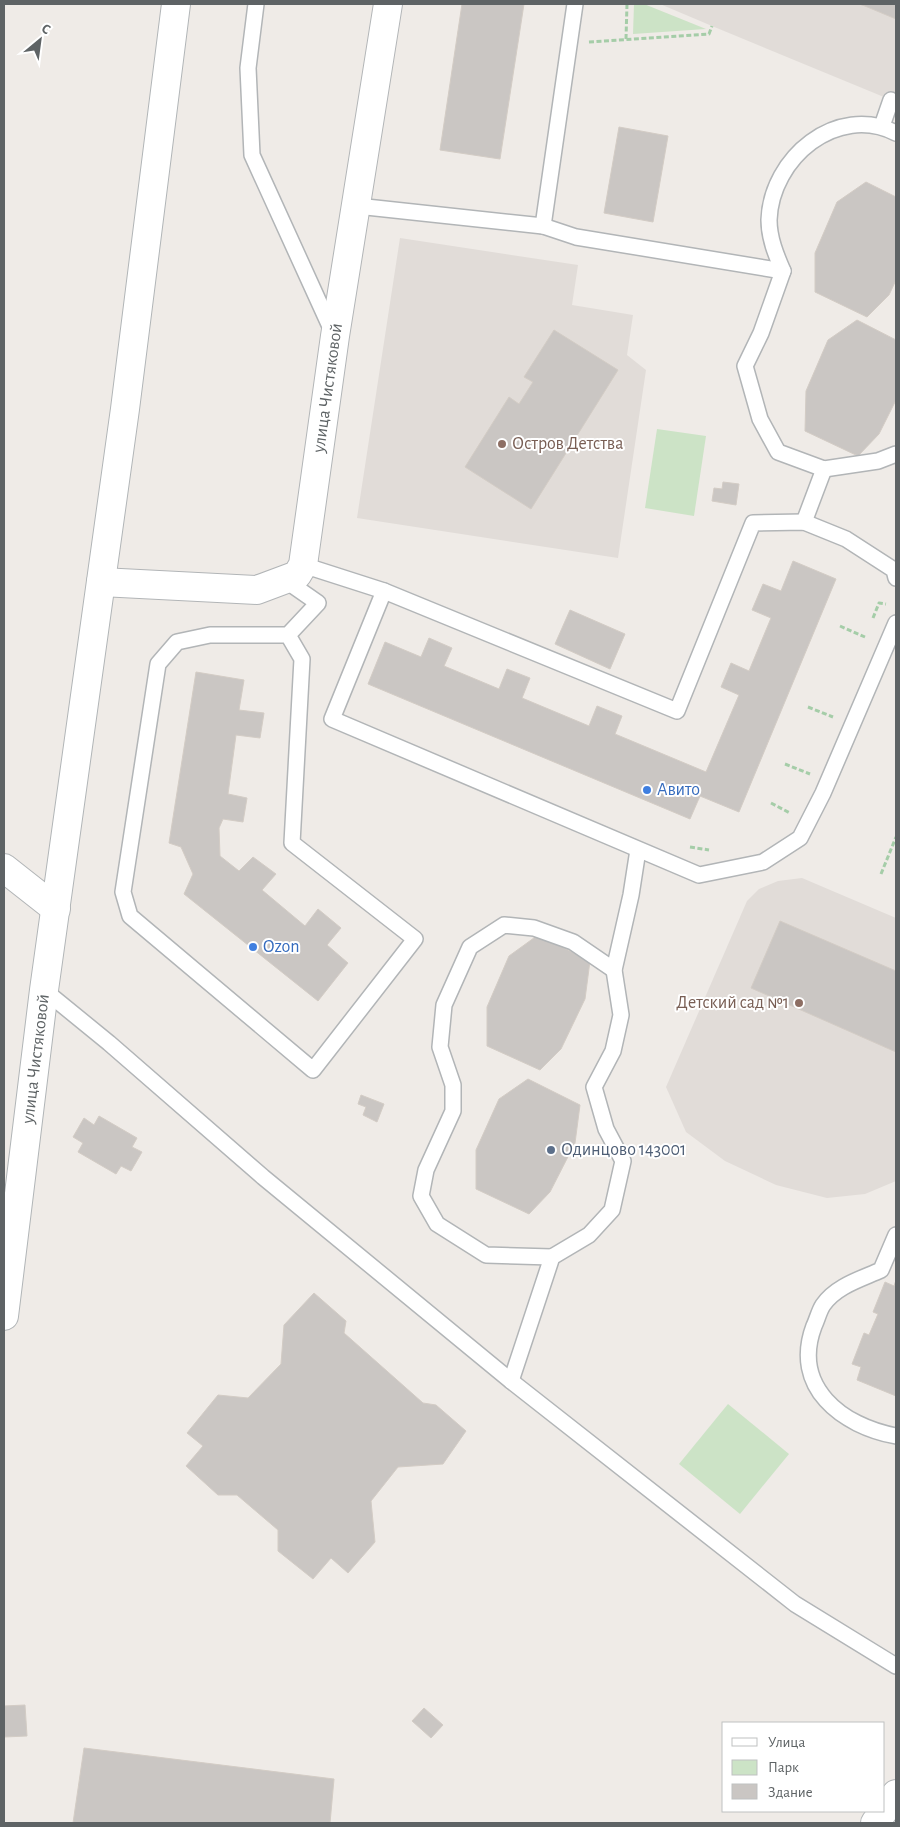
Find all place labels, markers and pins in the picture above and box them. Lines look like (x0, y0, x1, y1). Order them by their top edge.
place label: Остров Детства (512, 435, 623, 453)
marker: Остров Детства (496, 438, 508, 450)
place label: Авито (657, 781, 700, 799)
marker: Авито (641, 784, 653, 796)
place label: Ozon (263, 938, 300, 956)
marker: Ozon (247, 941, 259, 953)
place label: Детский сад №1 (676, 994, 789, 1012)
marker: Детский сад №1 (793, 997, 805, 1009)
place label: Одинцово 143001 (561, 1141, 686, 1159)
marker: Одинцово 143001 (545, 1144, 557, 1156)

